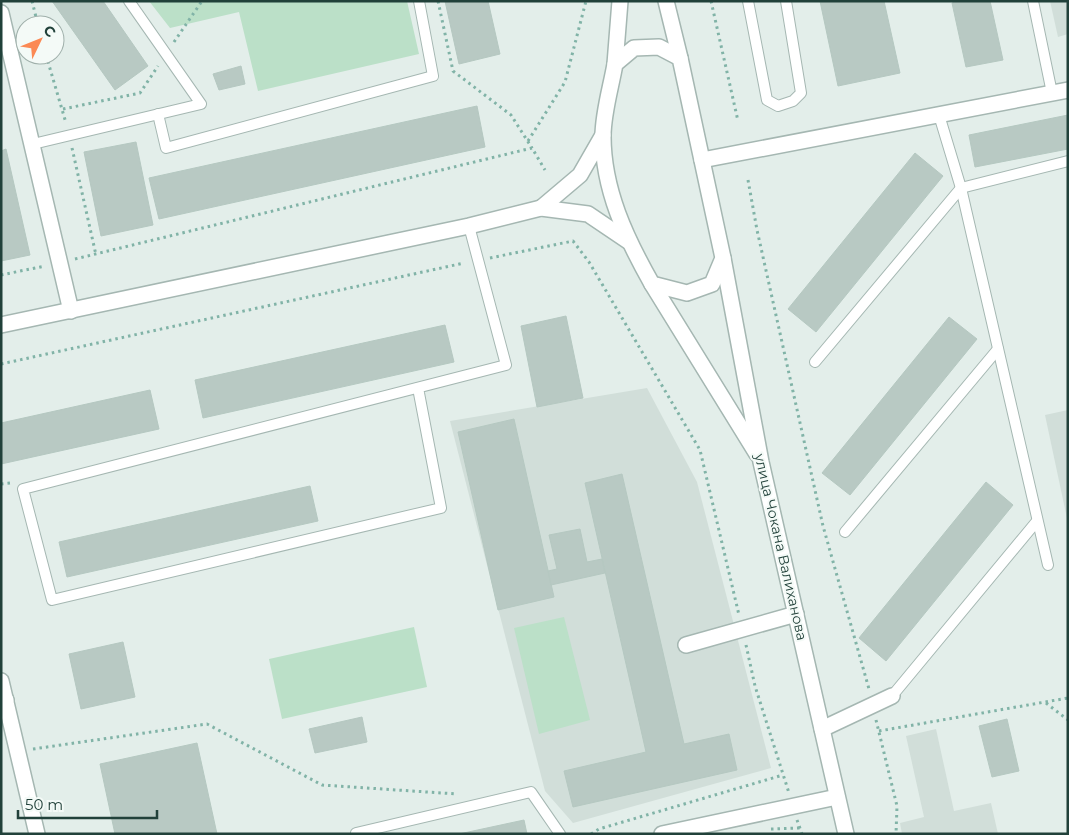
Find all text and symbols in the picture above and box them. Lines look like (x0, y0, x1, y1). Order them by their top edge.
north arrow (15, 15, 65, 65)
text: С (39, 21, 60, 41)
street label: улица Чокана Валиханова (750, 451, 811, 642)
scale bar (18, 788, 156, 820)
text: 50 m (25, 795, 63, 814)

